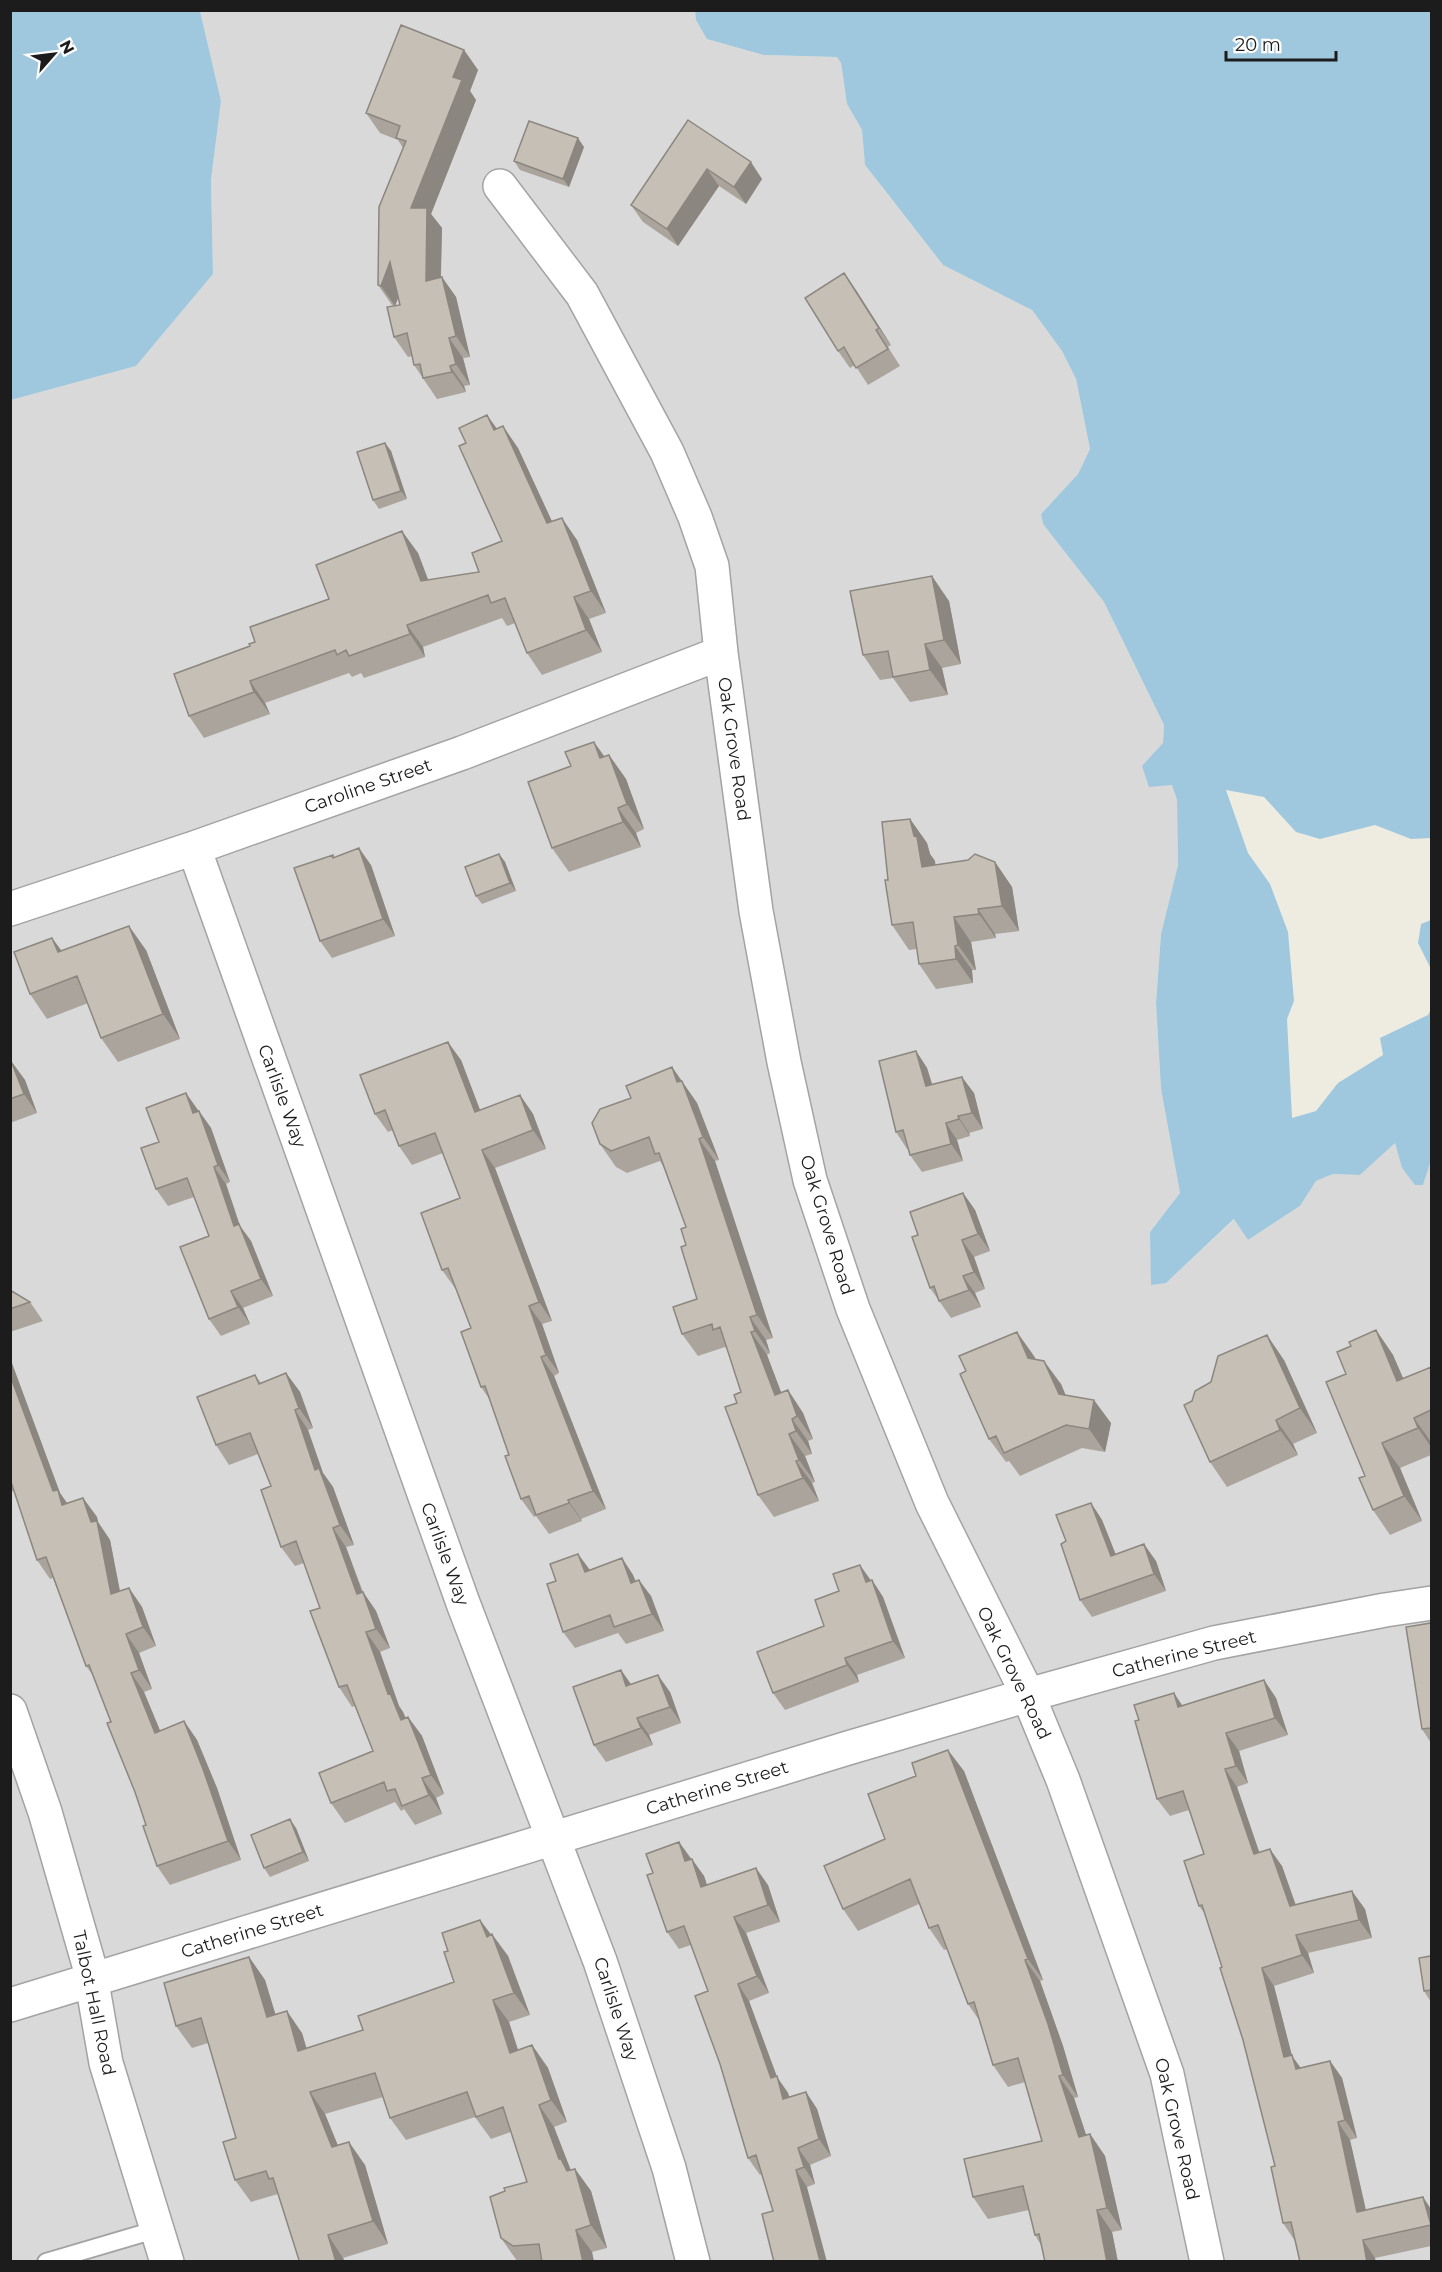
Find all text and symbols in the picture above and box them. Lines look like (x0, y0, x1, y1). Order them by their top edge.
north arrow (24, 24, 84, 84)
scale bar (1226, 24, 1336, 62)
text: 20 m (1235, 34, 1281, 56)
text: N (55, 37, 78, 57)
street label: Oak Grove Road (713, 676, 755, 822)
street label: Caroline Street (301, 754, 435, 818)
street label: Carlisle Way (253, 1041, 311, 1151)
street label: Oak Grove Road (795, 1152, 859, 1298)
street label: Carlisle Way (416, 1499, 474, 1609)
street label: Oak Grove Road (972, 1603, 1056, 1743)
street label: Catherine Street (1110, 1625, 1258, 1683)
street label: Catherine Street (643, 1756, 791, 1820)
street label: Catherine Street (178, 1899, 326, 1963)
street label: Talbot Hall Road (68, 1929, 120, 2077)
street label: Carlisle Way (589, 1954, 643, 2064)
street label: Oak Grove Road (1150, 2056, 1204, 2202)

